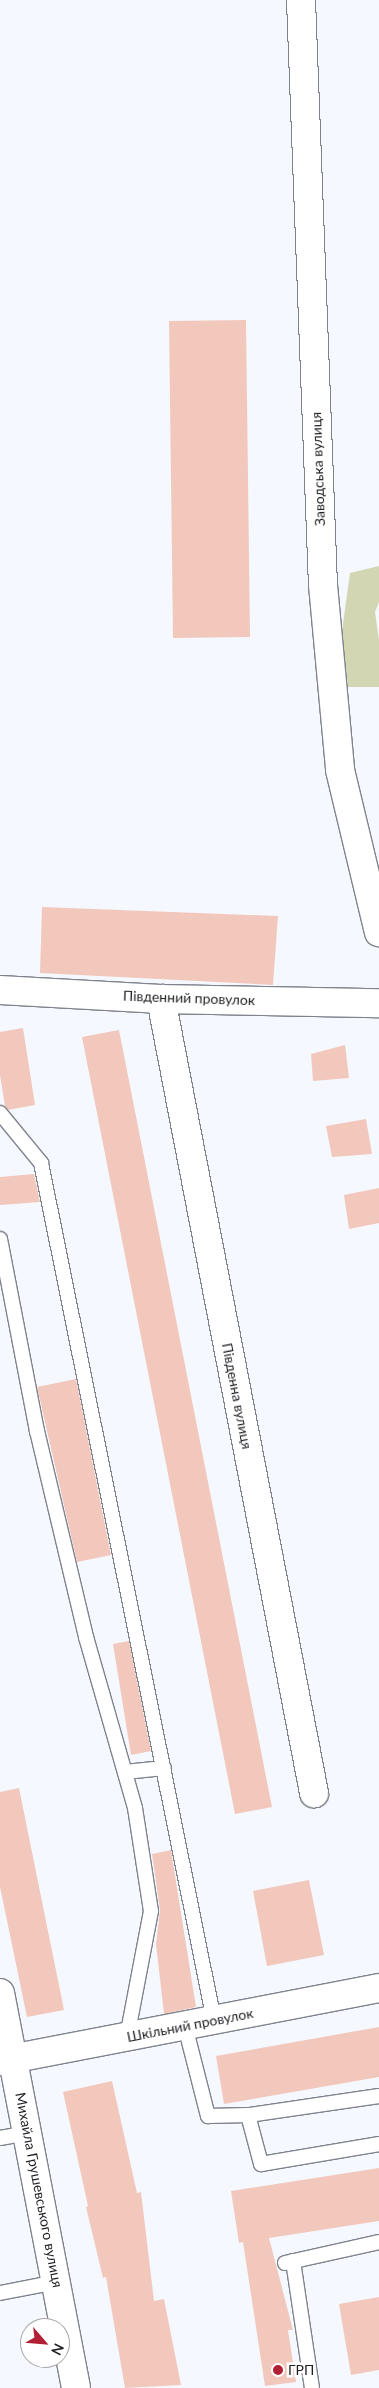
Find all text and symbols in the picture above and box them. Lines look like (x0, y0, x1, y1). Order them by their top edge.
street label: Заводська вулиця (308, 412, 328, 526)
street label: Південний провулок (123, 987, 255, 1009)
street label: Південна вулиця (218, 1342, 256, 1450)
street label: Шкільний провулок (125, 2005, 255, 2045)
street label: Михайла Грушевського вулиця (12, 2091, 66, 2289)
north arrow (20, 2318, 70, 2368)
text: N (48, 2341, 68, 2358)
place label: ГРП (288, 2362, 314, 2378)
marker: ГРП (272, 2364, 284, 2376)

